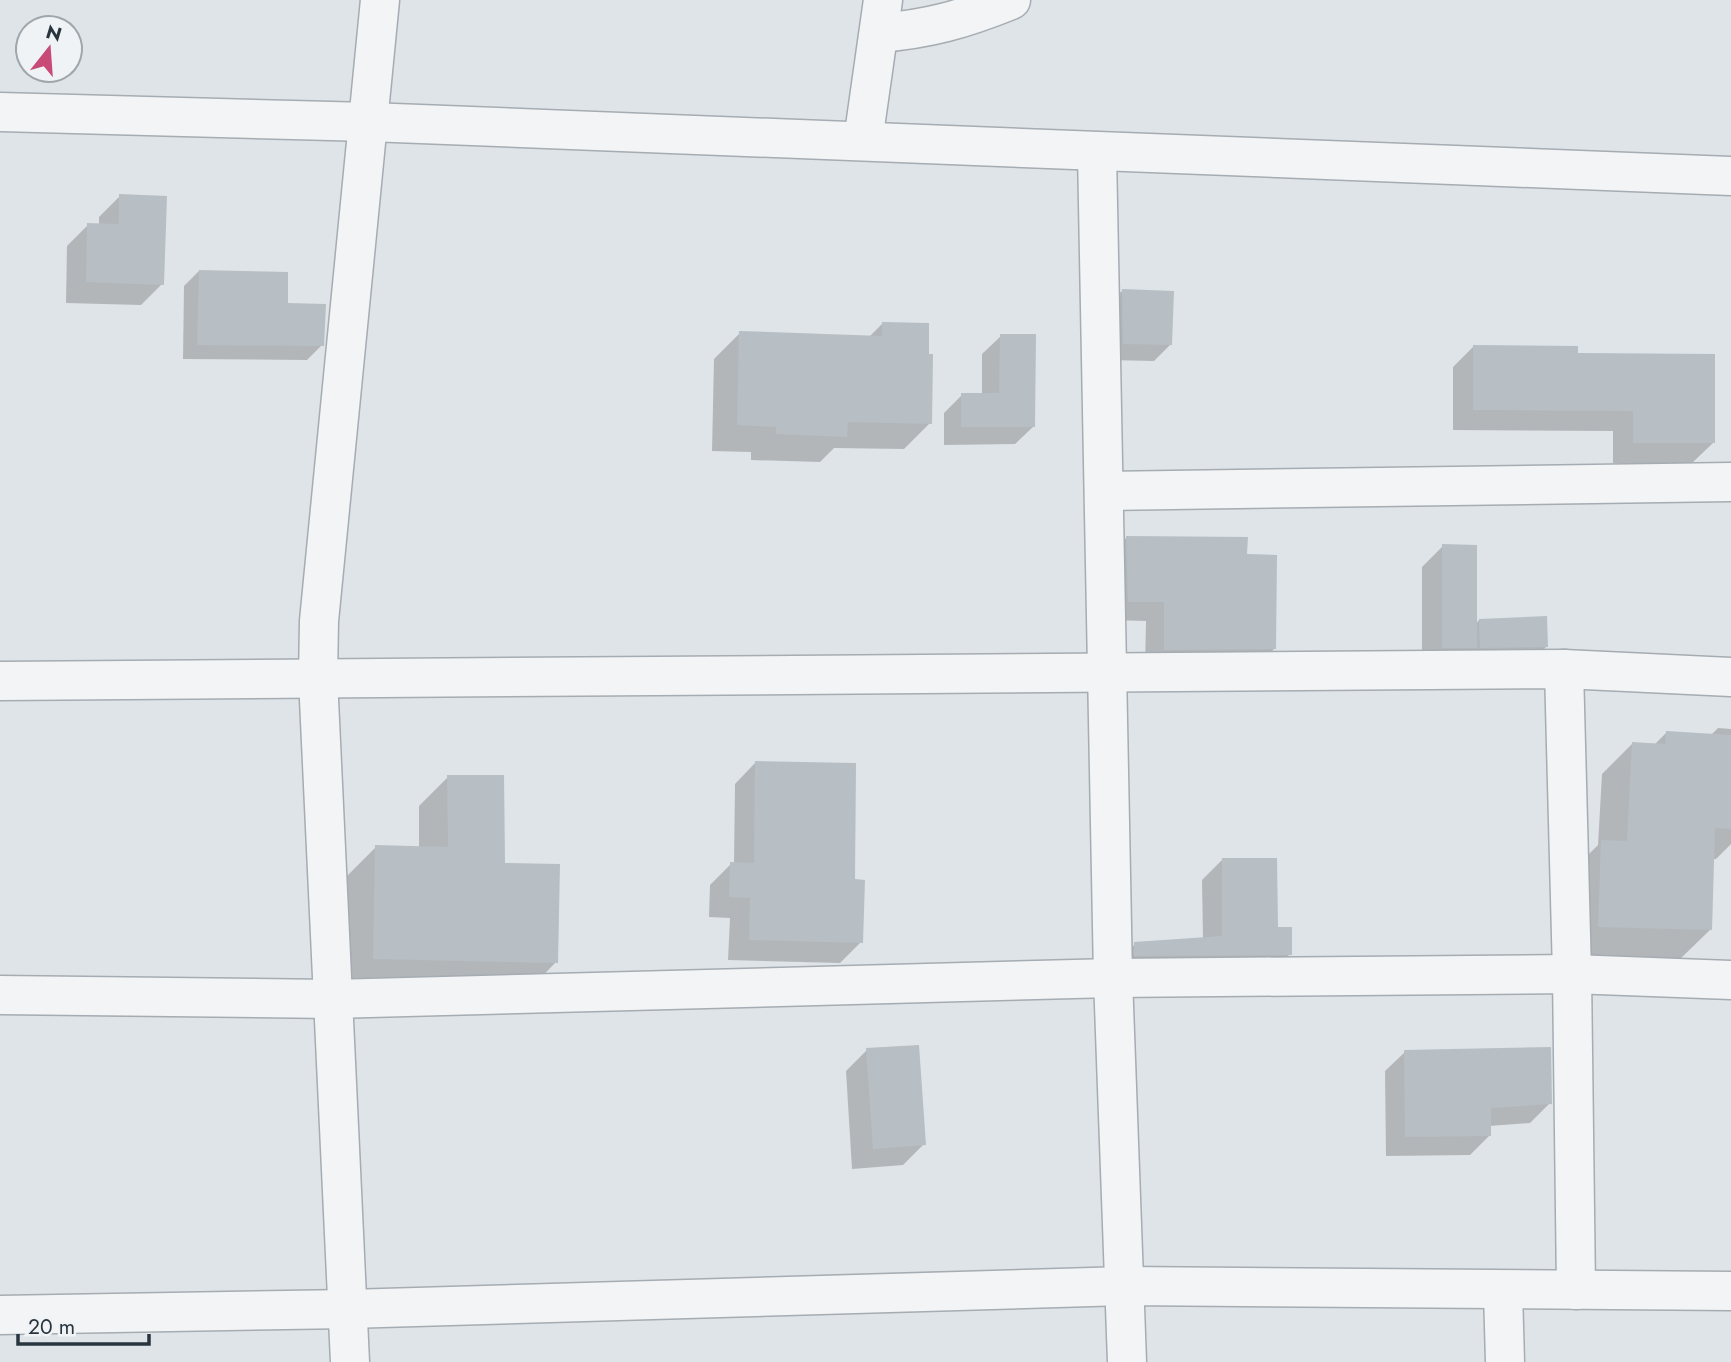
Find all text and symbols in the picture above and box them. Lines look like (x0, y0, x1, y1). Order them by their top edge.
north arrow (14, 14, 84, 84)
text: N (43, 18, 65, 48)
scale bar (18, 1302, 149, 1346)
text: 20 m (28, 1312, 75, 1342)

